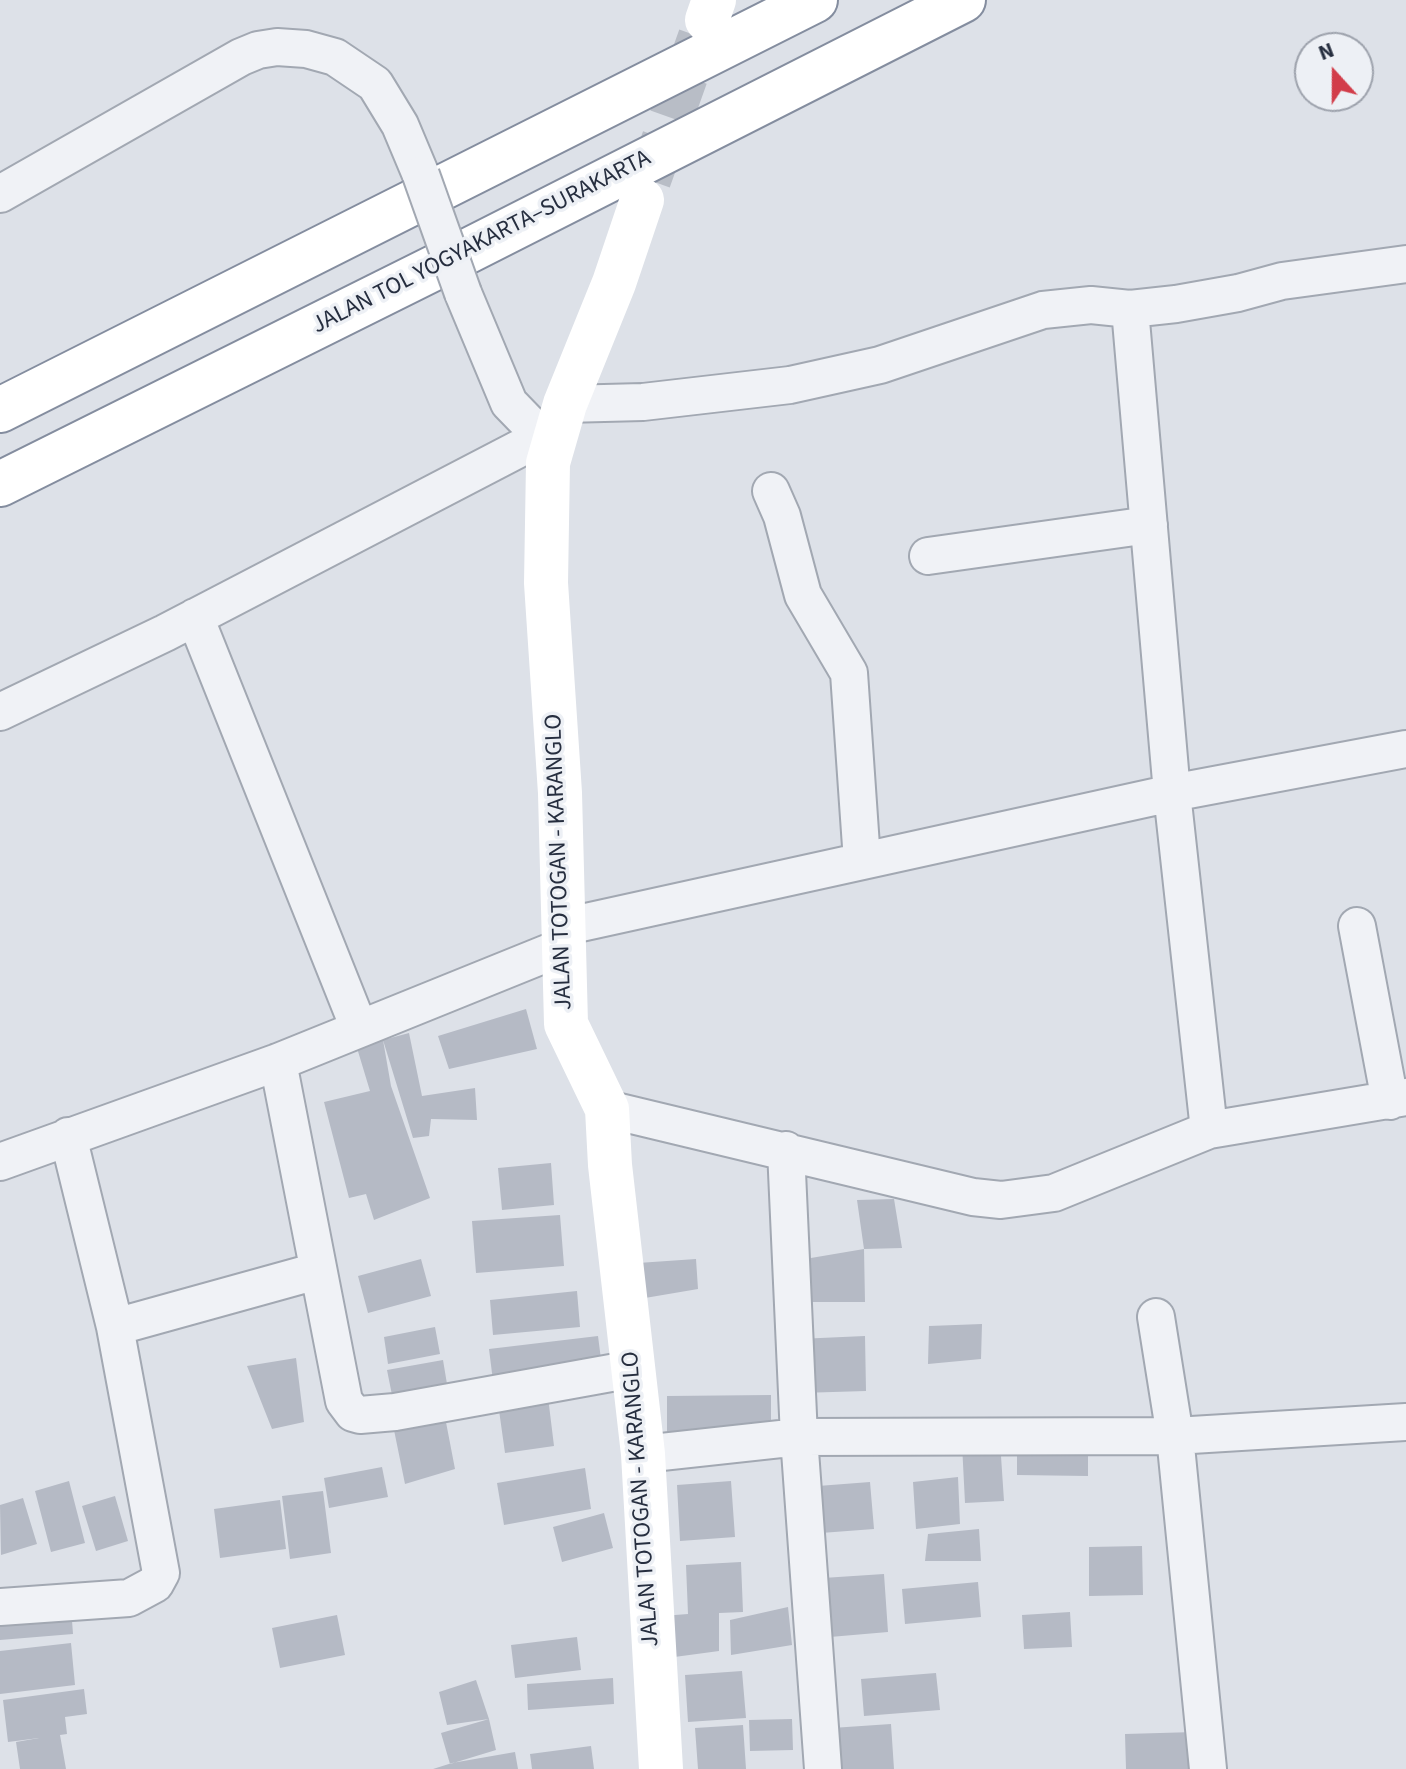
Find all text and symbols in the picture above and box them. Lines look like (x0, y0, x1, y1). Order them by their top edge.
north arrow (1294, 32, 1374, 112)
text: N (1314, 34, 1339, 69)
street label: JALAN TOL YOGYAKARTA–SURAKARTA (308, 145, 656, 341)
street label: JALAN TOTOGAN - KARANGLO (540, 713, 580, 1011)
street label: JALAN TOTOGAN - KARANGLO (617, 1350, 667, 1648)

